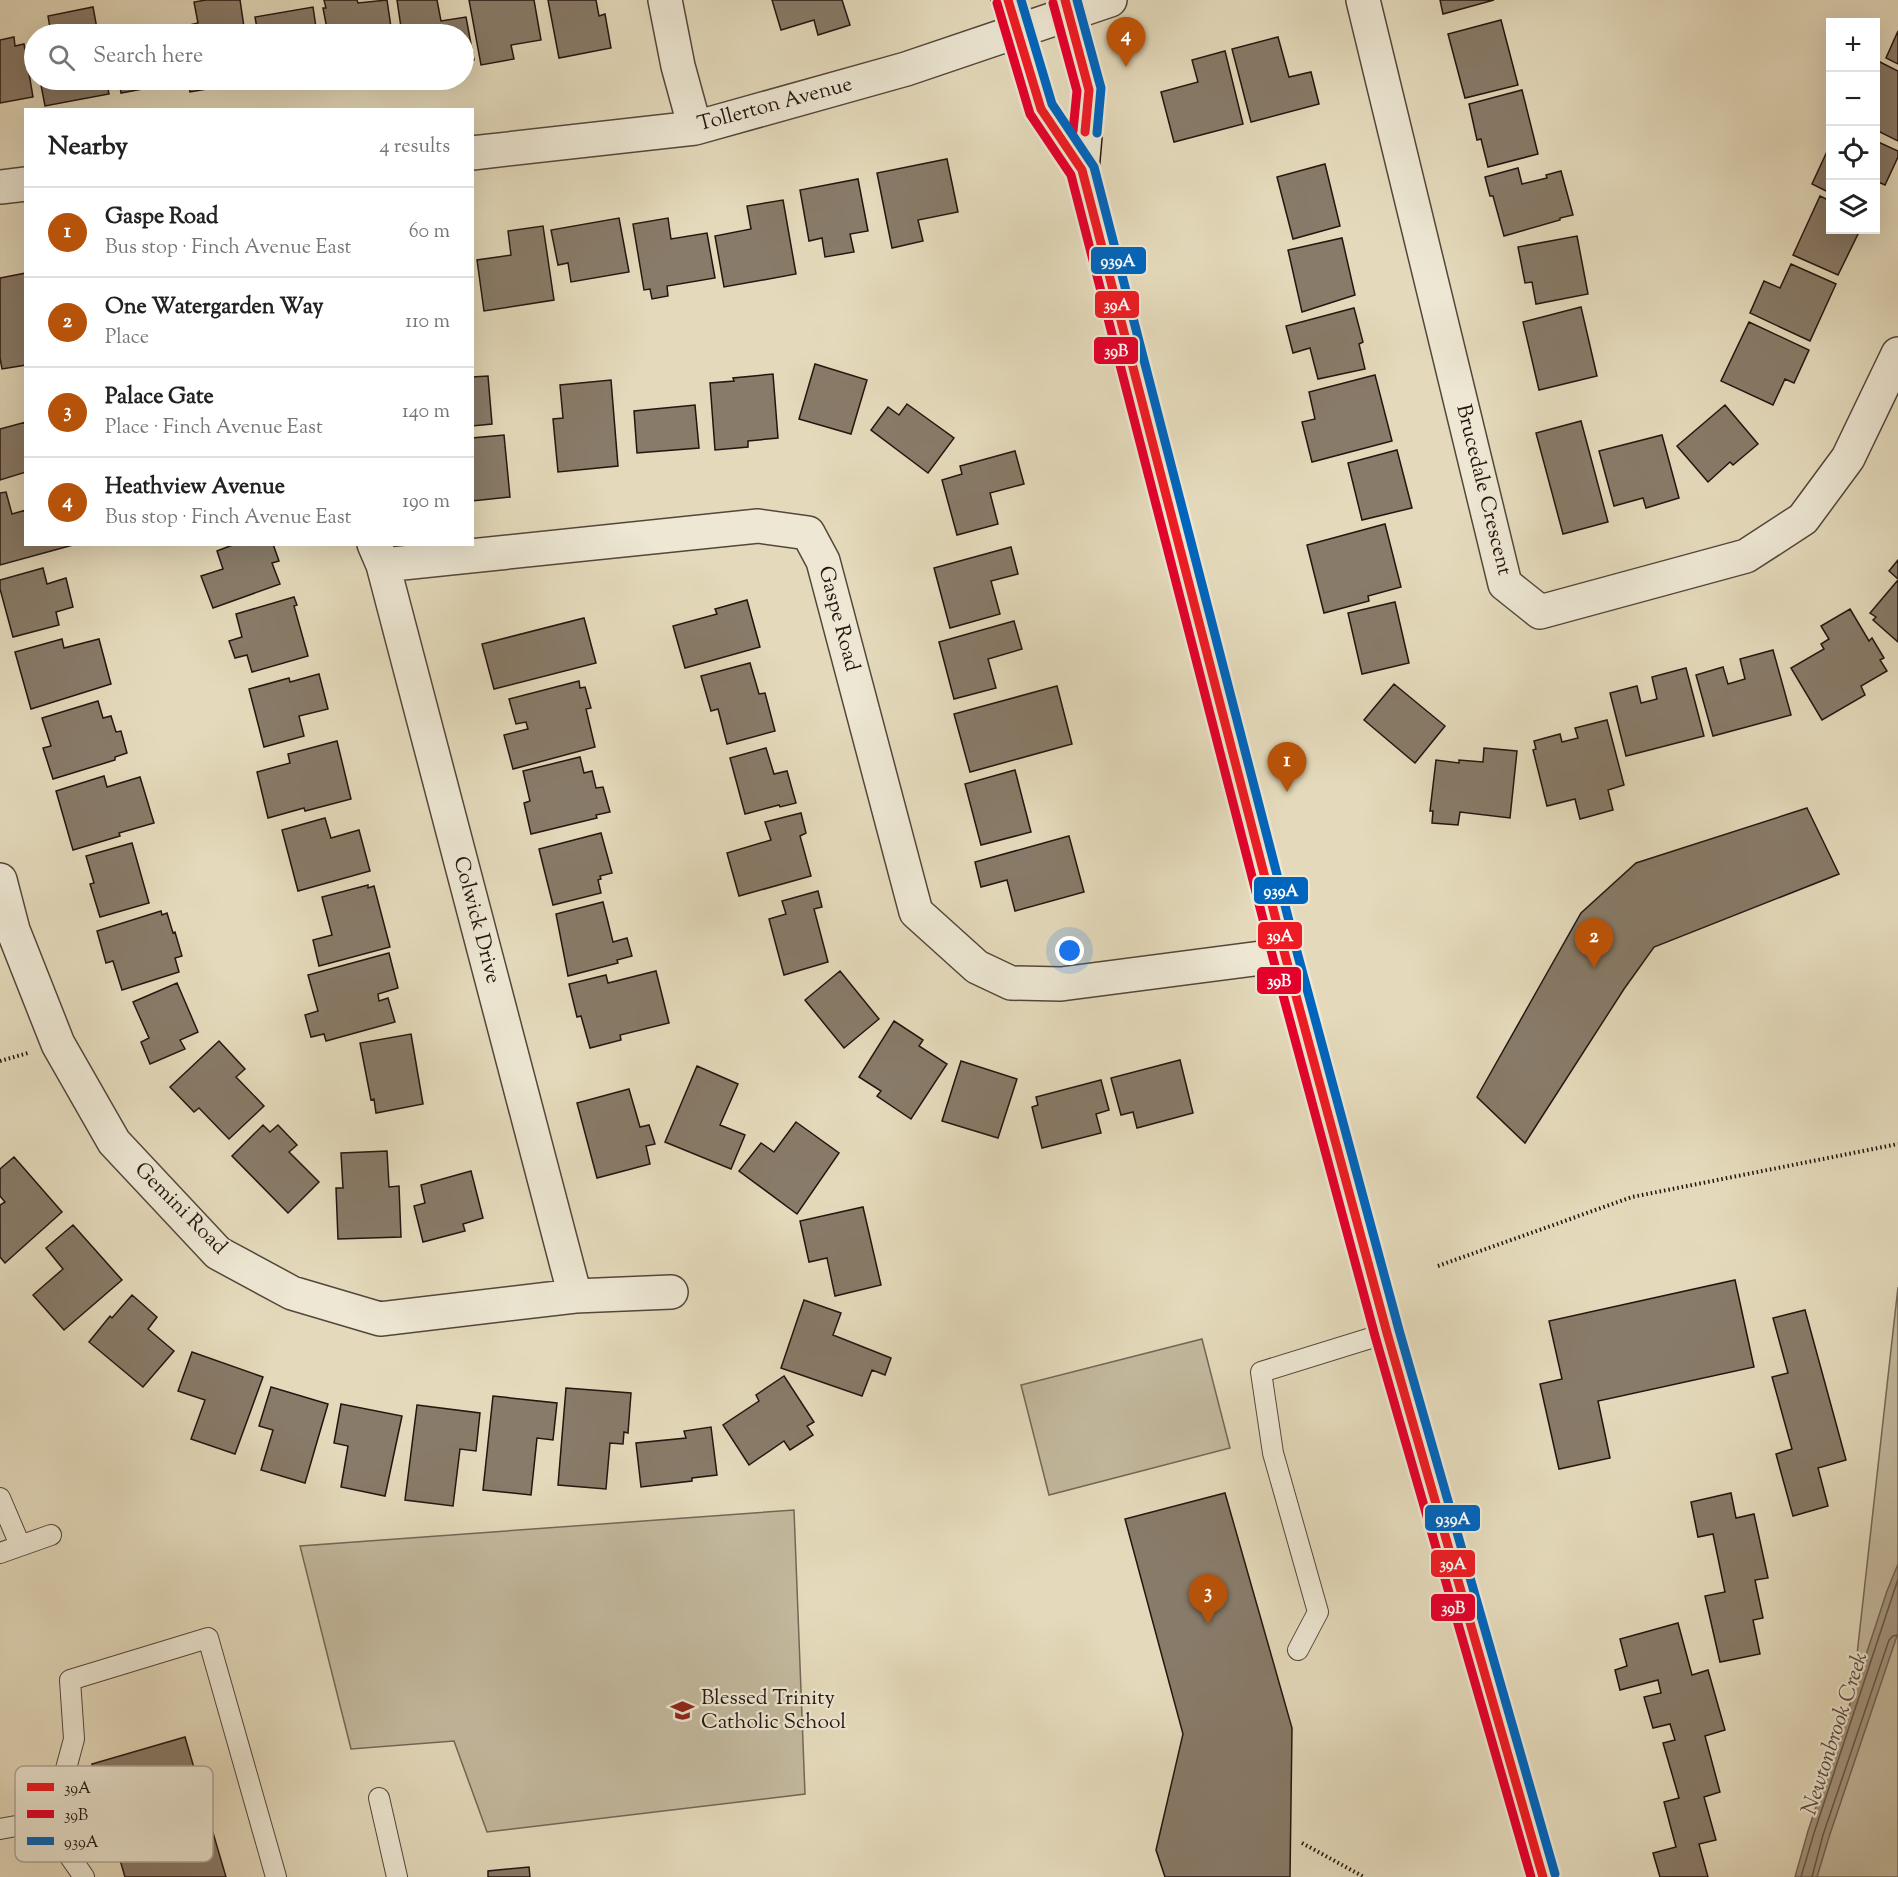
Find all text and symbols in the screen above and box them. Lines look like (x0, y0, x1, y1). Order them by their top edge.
pin: 4 (1106, 17, 1146, 67)
map controls (1826, 18, 1880, 234)
button: + (1826, 18, 1880, 72)
search box (24, 24, 474, 90)
icon: search (45, 41, 78, 74)
text: Search here (93, 41, 203, 73)
street label: Tollerton Avenue (694, 70, 856, 140)
button: − (1826, 72, 1880, 126)
button: locate (1826, 126, 1880, 180)
text: Nearby (48, 129, 128, 166)
text: 4 results (379, 133, 450, 162)
button: layers (1826, 180, 1880, 234)
text: Gaspe Road (105, 202, 218, 234)
text: 1 (64, 218, 71, 247)
text: 60 m (409, 218, 450, 247)
text: Bus stop · Finch Avenue East (105, 234, 351, 263)
line badge: 939A (1090, 246, 1147, 275)
text: 939A (1101, 251, 1135, 274)
line badge: 39A (1094, 290, 1140, 319)
text: One Watergarden Way (105, 292, 323, 324)
text: 39A (1103, 295, 1131, 318)
text: 2 (63, 308, 72, 337)
text: 110 m (405, 308, 450, 337)
text: Place (105, 324, 149, 353)
line badge: 39B (1093, 336, 1139, 365)
text: 39B (1104, 341, 1128, 364)
text: Palace Gate (105, 382, 214, 414)
text: 3 (63, 398, 72, 427)
text: 140 m (402, 398, 450, 427)
street label: Brucedale Crescent (1447, 401, 1519, 579)
text: Place · Finch Avenue East (105, 414, 323, 443)
text: Heathview Avenue (105, 472, 285, 504)
text: 4 (62, 488, 73, 517)
text: 190 m (402, 488, 450, 517)
text: Bus stop · Finch Avenue East (105, 504, 351, 533)
street label: Gaspe Road (810, 563, 867, 675)
pin: 1 (1268, 742, 1306, 792)
street label: Colwick Drive (445, 853, 507, 987)
line badge: 939A (1253, 876, 1309, 905)
text: 939A (1264, 881, 1298, 904)
pin: 2 (1574, 918, 1614, 968)
line badge: 39A (1257, 921, 1303, 950)
text: 39A (1266, 926, 1294, 949)
your location (1055, 936, 1084, 965)
line badge: 39B (1256, 966, 1302, 995)
text: 39B (1267, 971, 1291, 994)
street label: Gemini Road (127, 1156, 233, 1262)
line badge: 939A (1424, 1504, 1481, 1532)
text: 939A (1436, 1509, 1470, 1532)
line badge: 39A (1430, 1549, 1476, 1578)
text: 39A (1439, 1554, 1467, 1577)
pin: 3 (1188, 1574, 1228, 1624)
line badge: 39B (1430, 1593, 1476, 1622)
text: 39B (1441, 1598, 1465, 1621)
water label: Newtonbrook Creek (1795, 1648, 1877, 1819)
place label: Blessed Trinity Catholic School (701, 1684, 846, 1738)
school or university icon: Blessed Trinity Catholic School (670, 1698, 696, 1724)
legend (15, 1766, 213, 1862)
text: 39A (64, 1778, 91, 1801)
text: 39B (64, 1805, 88, 1828)
text: 939A (64, 1832, 99, 1855)

